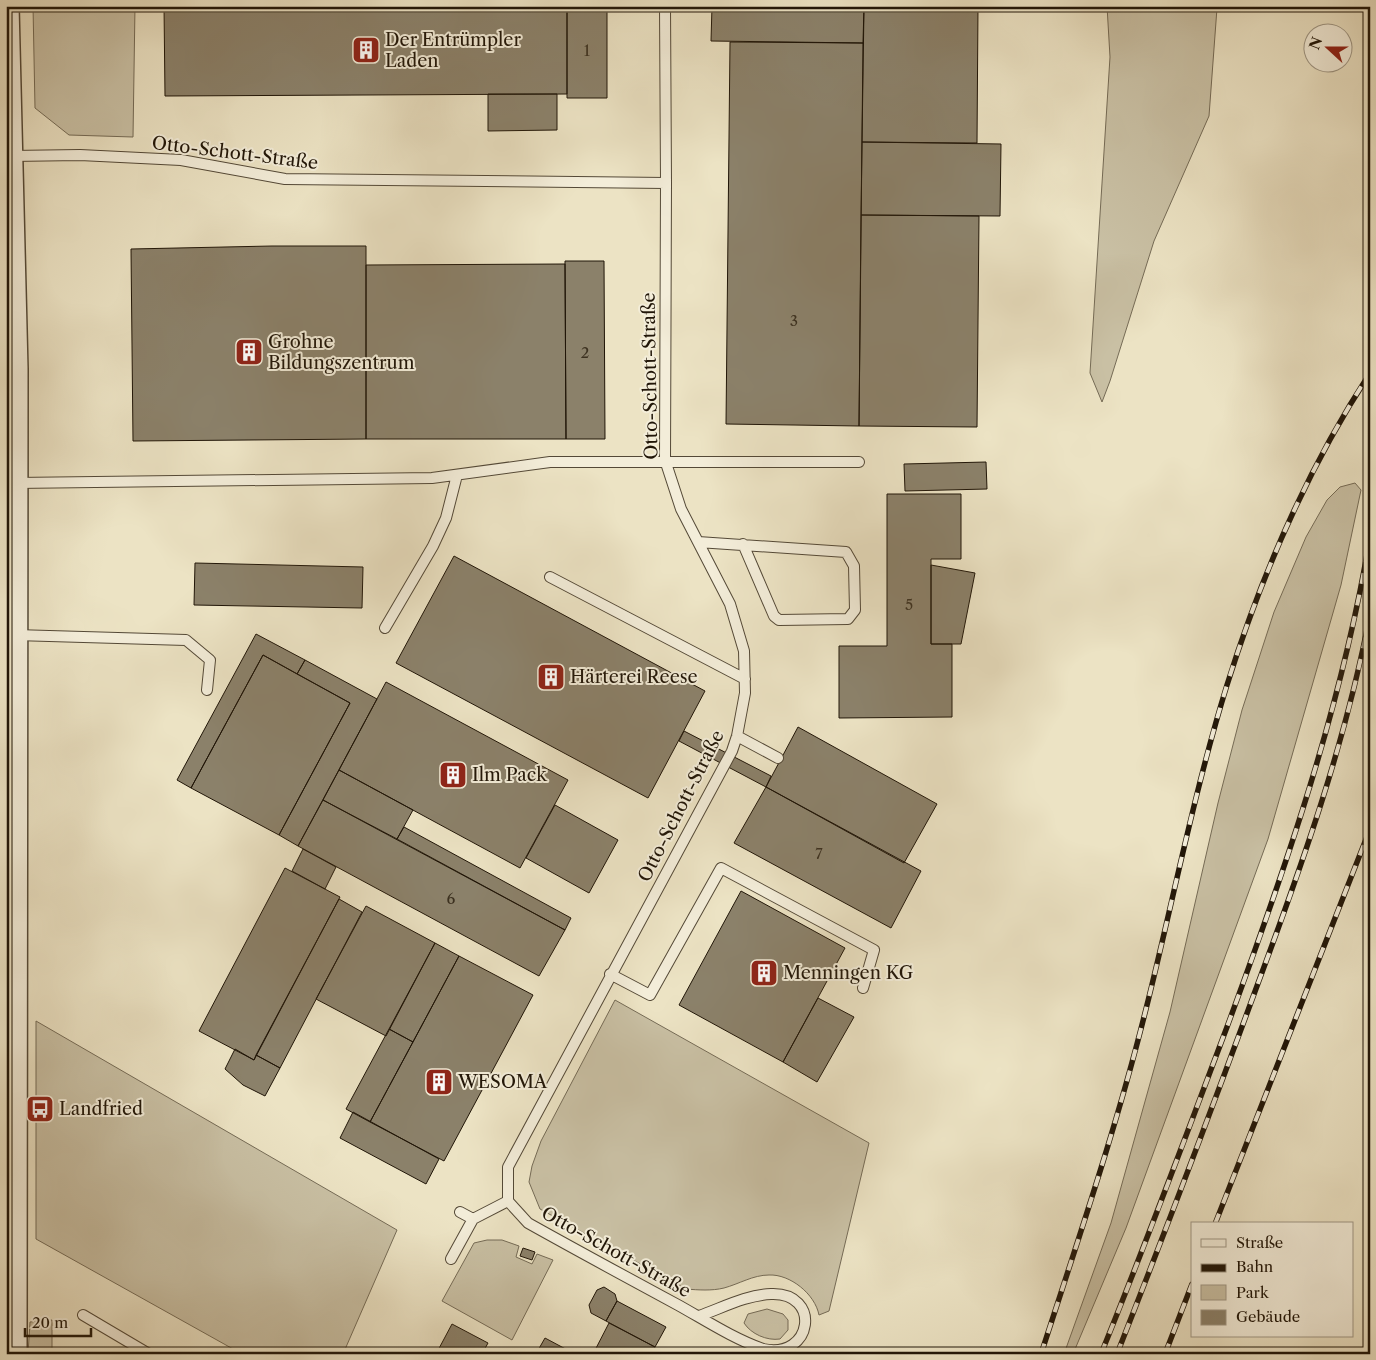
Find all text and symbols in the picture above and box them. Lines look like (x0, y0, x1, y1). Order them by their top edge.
north arrow (1304, 22, 1354, 72)
place label: Der Entrümpler Laden (385, 29, 521, 72)
text: N (1305, 34, 1326, 52)
building icon: Der Entrümpler Laden (351, 35, 381, 65)
house number: 1 (584, 41, 591, 60)
street label: Otto-Schott-Straße (151, 132, 319, 174)
street label: Otto-Schott-Straße (638, 292, 662, 460)
house number: 3 (790, 311, 798, 330)
place label: Grohne Bildungszentrum (268, 331, 415, 374)
building icon: Grohne Bildungszentrum (234, 337, 264, 367)
house number: 2 (581, 343, 589, 362)
house number: 5 (905, 595, 913, 614)
building icon: Härterei Reese (536, 662, 566, 692)
place label: Härterei Reese (570, 666, 698, 688)
street label: Otto-Schott-Straße (633, 727, 729, 885)
building icon: Ilm Pack (438, 760, 468, 790)
place label: Ilm Pack (472, 764, 548, 786)
house number: 7 (815, 844, 823, 863)
house number: 6 (447, 889, 456, 908)
building icon: Menningen KG (749, 958, 779, 988)
place label: Menningen KG (783, 962, 914, 984)
building icon: WESOMA (424, 1067, 454, 1097)
place label: WESOMA (457, 1071, 548, 1093)
bus stop icon: Landfried (25, 1094, 55, 1124)
place label: Landfried (59, 1098, 143, 1120)
street label: Otto-Schott-Straße (538, 1202, 694, 1302)
legend (1191, 1222, 1354, 1338)
text: Straße (1236, 1233, 1283, 1252)
text: Bahn (1236, 1257, 1274, 1276)
text: Park (1236, 1283, 1270, 1302)
scale bar (25, 1305, 91, 1337)
text: Gebäude (1236, 1307, 1300, 1326)
text: 20 m (32, 1313, 68, 1332)

